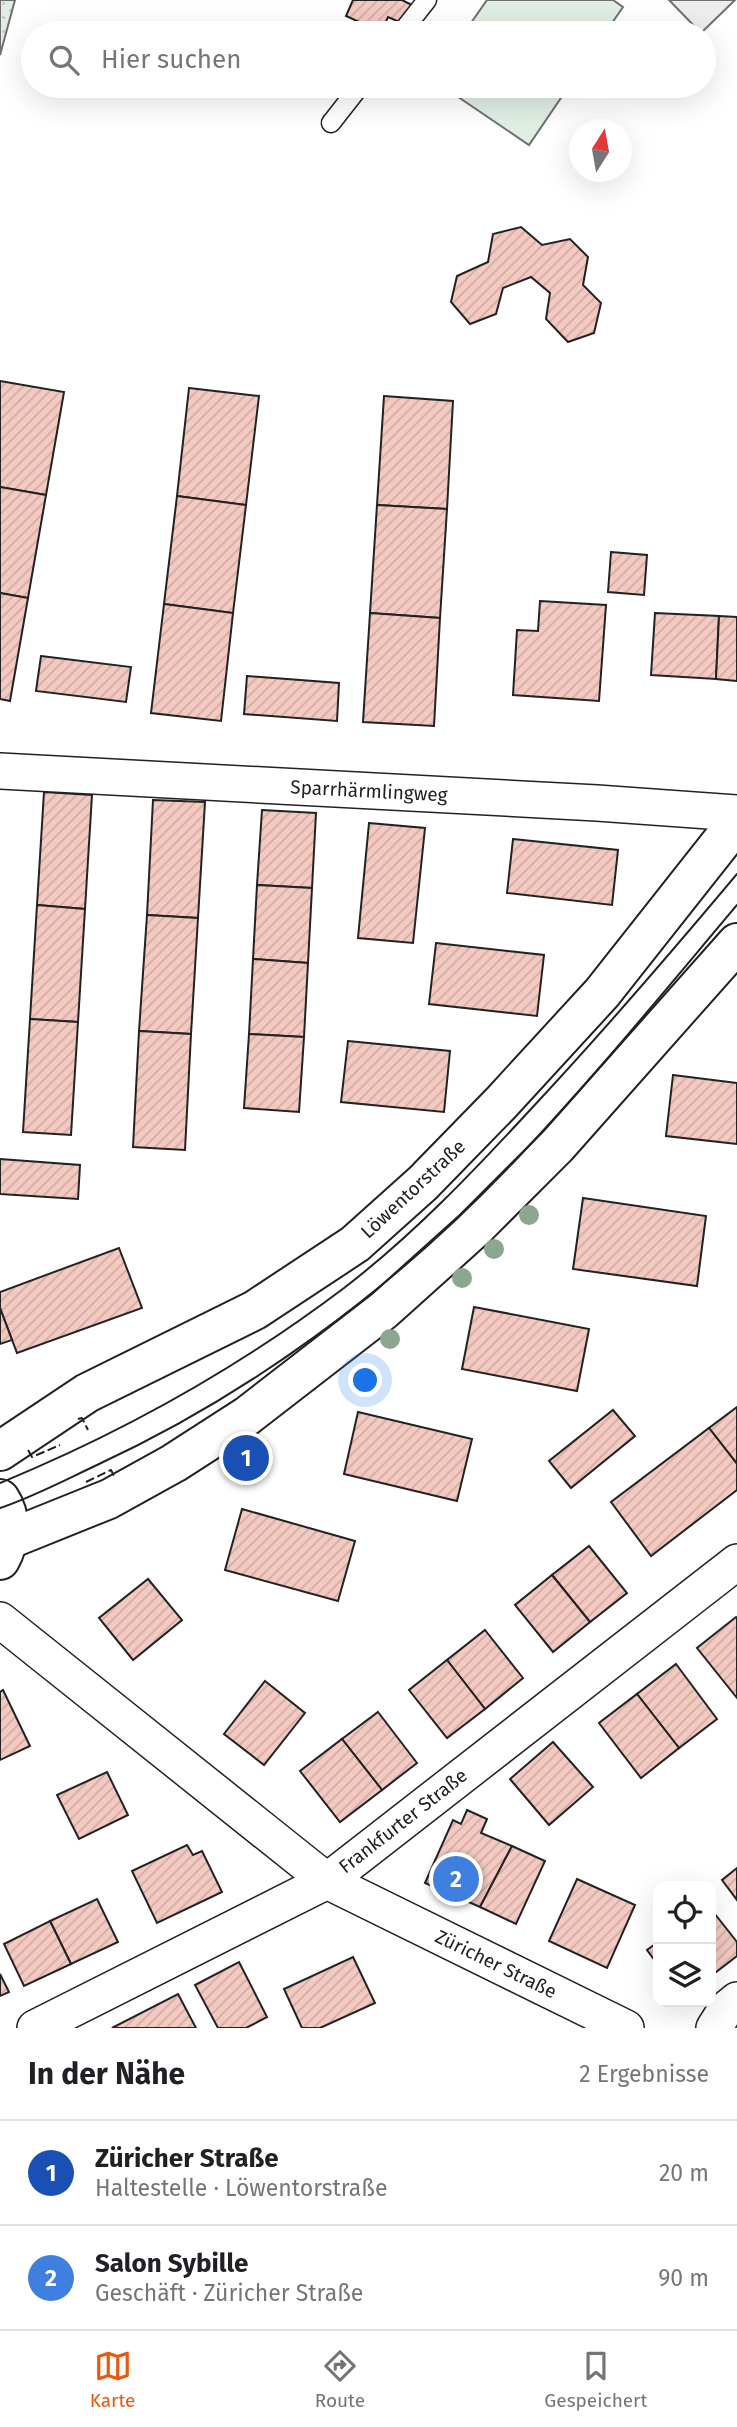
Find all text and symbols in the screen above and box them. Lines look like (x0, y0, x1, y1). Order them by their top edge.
search box (21, 21, 716, 98)
icon: search (45, 41, 83, 79)
text: Hier suchen (101, 44, 241, 75)
north arrow (569, 119, 632, 182)
street label: Sparrhärmlingweg (290, 775, 448, 807)
street label: Löwentorstraße (356, 1135, 470, 1243)
your location (348, 1363, 382, 1397)
pin: 1 (223, 1432, 269, 1484)
street label: Frankfurter Straße (334, 1764, 472, 1878)
pin: 2 (433, 1853, 479, 1905)
map controls (653, 1881, 716, 2007)
button: locate (653, 1881, 716, 1944)
street label: Züricher Straße (432, 1925, 560, 2003)
button: layers (653, 1944, 716, 2007)
text: In der Nähe (28, 2056, 185, 2092)
text: 2 Ergebnisse (579, 2060, 709, 2088)
text: Züricher Straße (95, 2143, 279, 2174)
text: 1 (46, 2159, 56, 2187)
text: 20 m (659, 2159, 709, 2187)
text: Haltestelle · Löwentorstraße (95, 2174, 388, 2202)
text: Salon Sybille (95, 2248, 248, 2279)
text: 2 (45, 2264, 57, 2292)
text: 90 m (658, 2264, 709, 2292)
text: Geschäft · Züricher Straße (95, 2279, 363, 2307)
tab: Karte (90, 2347, 135, 2412)
tab: Route (315, 2347, 365, 2412)
tab: Gespeichert (544, 2347, 647, 2412)

